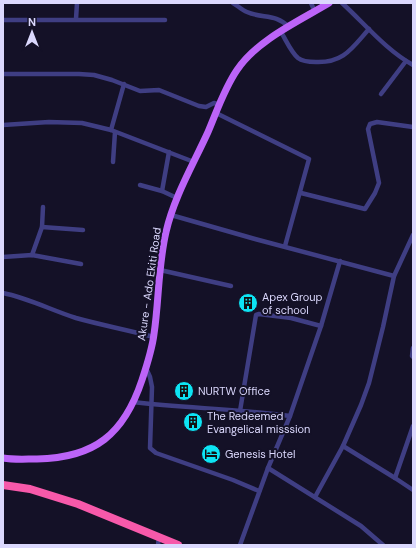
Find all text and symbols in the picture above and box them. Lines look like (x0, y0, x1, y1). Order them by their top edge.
north arrow (12, 12, 52, 52)
text: N (28, 15, 36, 29)
street label: Akure - Ado Ekiti Road (134, 226, 164, 342)
place label: Apex Group of school (262, 290, 323, 317)
building icon: Apex Group of school (237, 292, 259, 314)
building icon: NURTW Office (173, 380, 195, 402)
place label: NURTW Office (198, 384, 270, 398)
place label: The Redeemed Evangelical misssion (207, 409, 310, 436)
building icon: The Redeemed Evangelical misssion (182, 411, 204, 433)
hotel icon: Genesis Hotel (200, 443, 222, 465)
place label: Genesis Hotel (225, 447, 295, 461)

